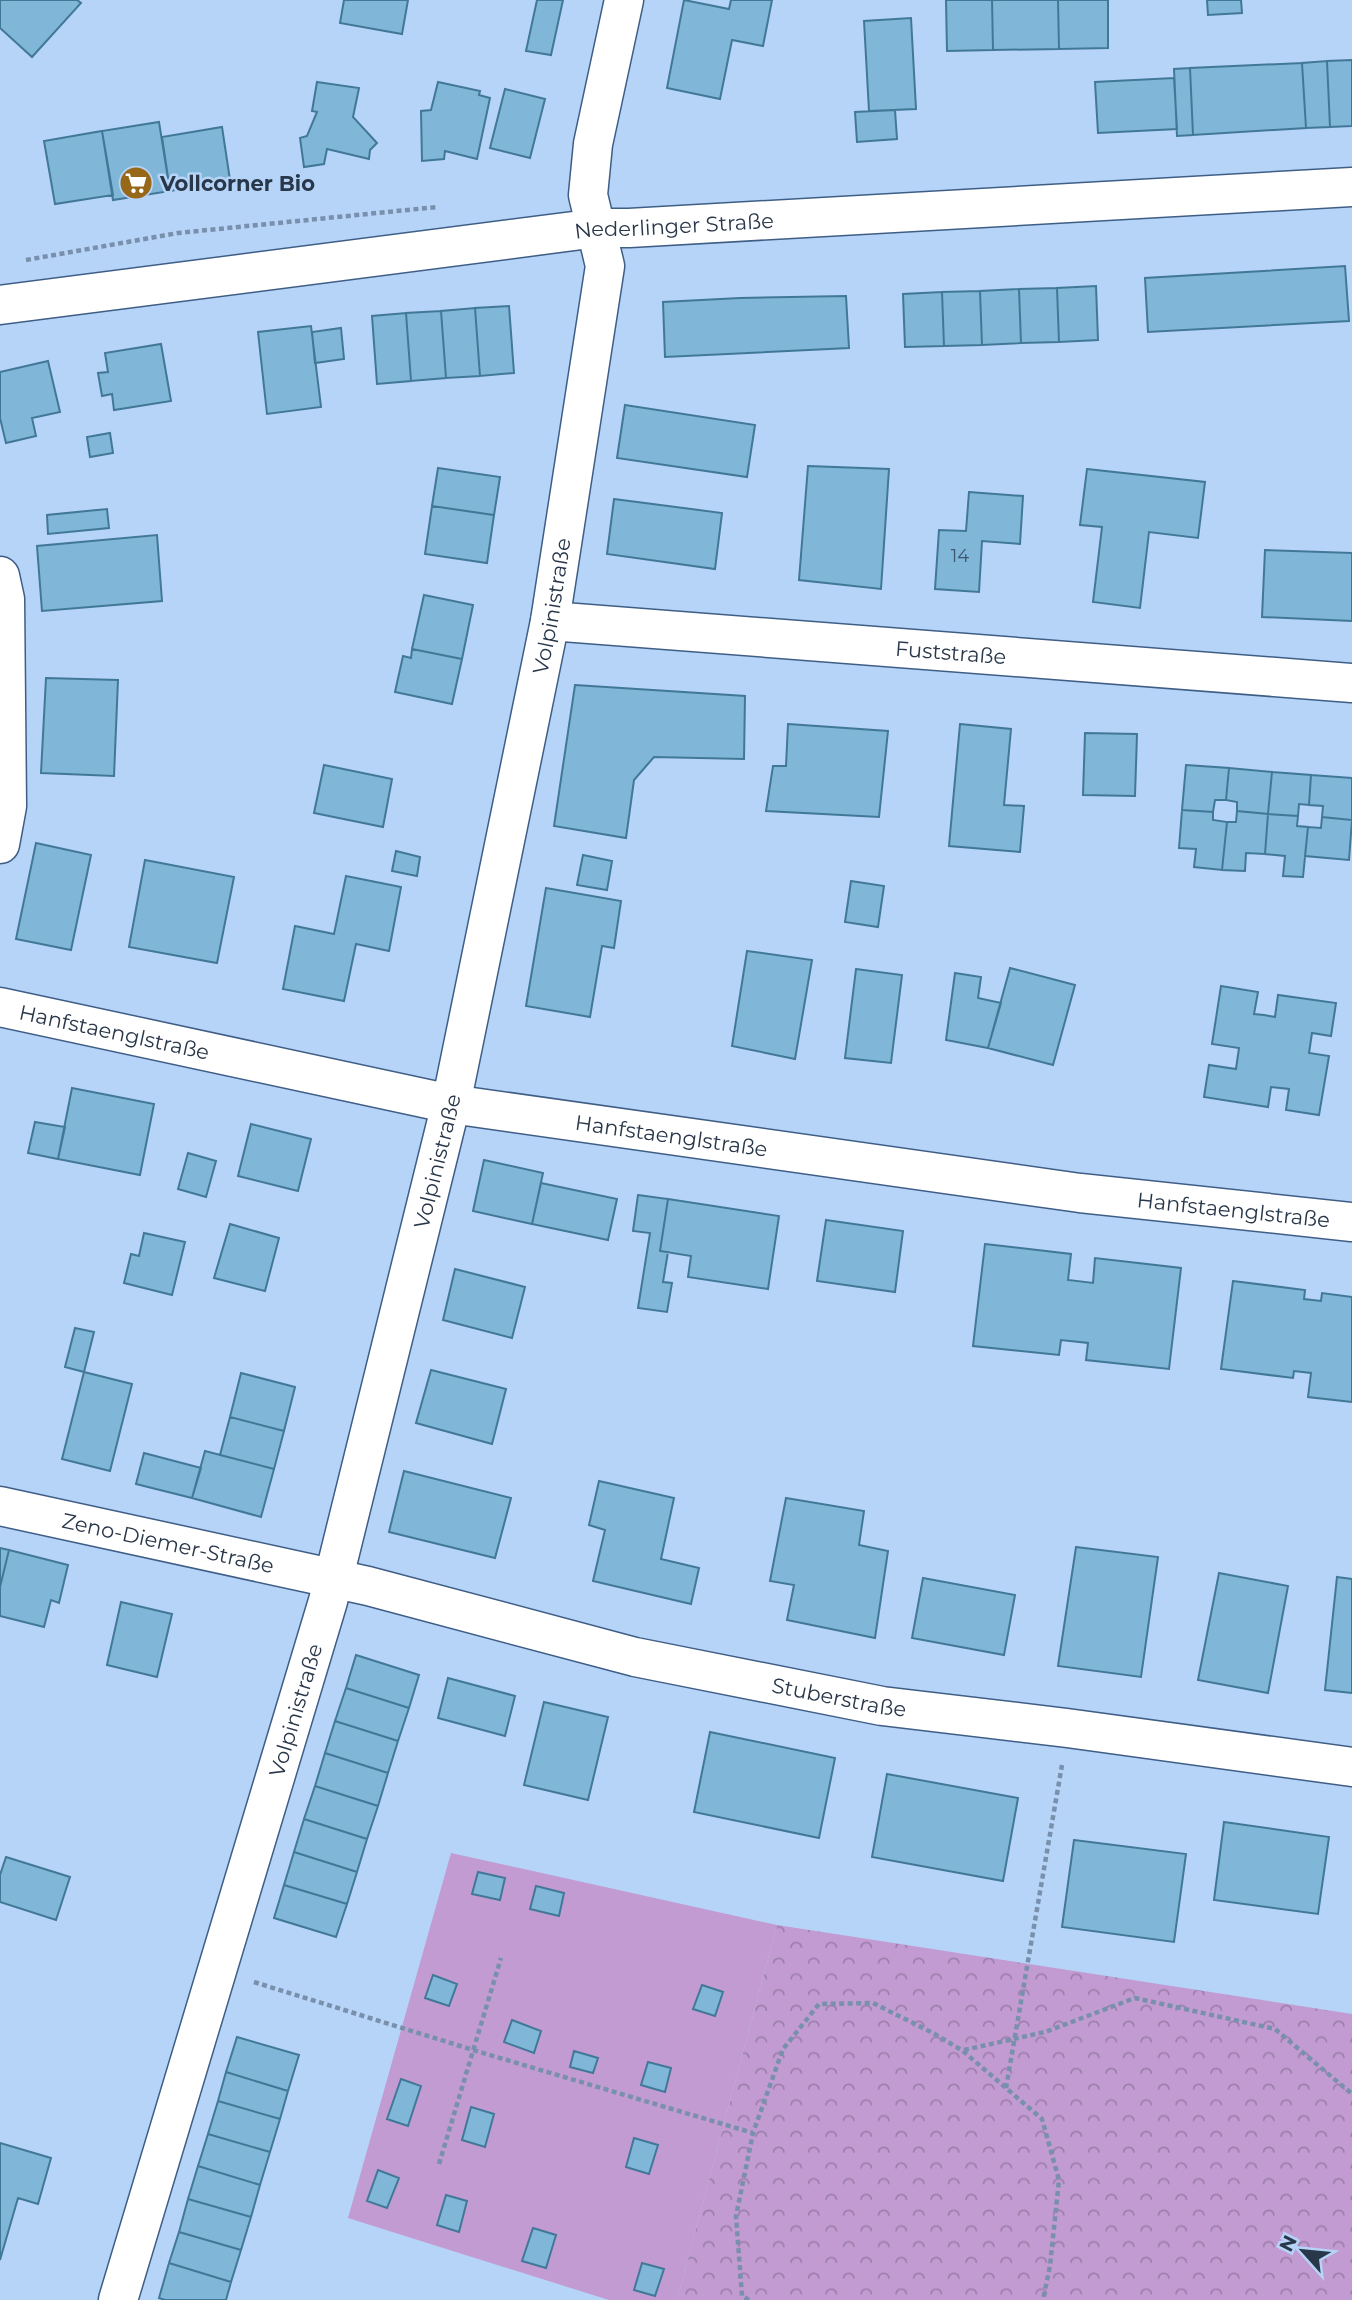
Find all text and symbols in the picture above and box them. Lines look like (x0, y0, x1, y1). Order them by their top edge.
supermarket icon: Vollcorner Bio (117, 164, 155, 202)
place label: Vollcorner Bio (159, 171, 315, 196)
street label: Nederlinger Straße (573, 207, 774, 243)
street label: Volpinistraße (527, 536, 575, 676)
house number: 14 (951, 545, 969, 567)
street label: Fuststraße (894, 635, 1007, 669)
street label: Hanfstaenglstraße (17, 999, 212, 1064)
street label: Volpinistraße (408, 1092, 465, 1231)
street label: Hanfstaenglstraße (574, 1109, 769, 1161)
street label: Hanfstaenglstraße (1136, 1187, 1331, 1232)
street label: Zeno-Diemer-Straße (60, 1507, 276, 1578)
street label: Volpinistraße (263, 1641, 327, 1780)
street label: Stuberstraße (770, 1672, 908, 1721)
north arrow (1268, 2216, 1338, 2286)
text: N (1275, 2231, 1302, 2256)

